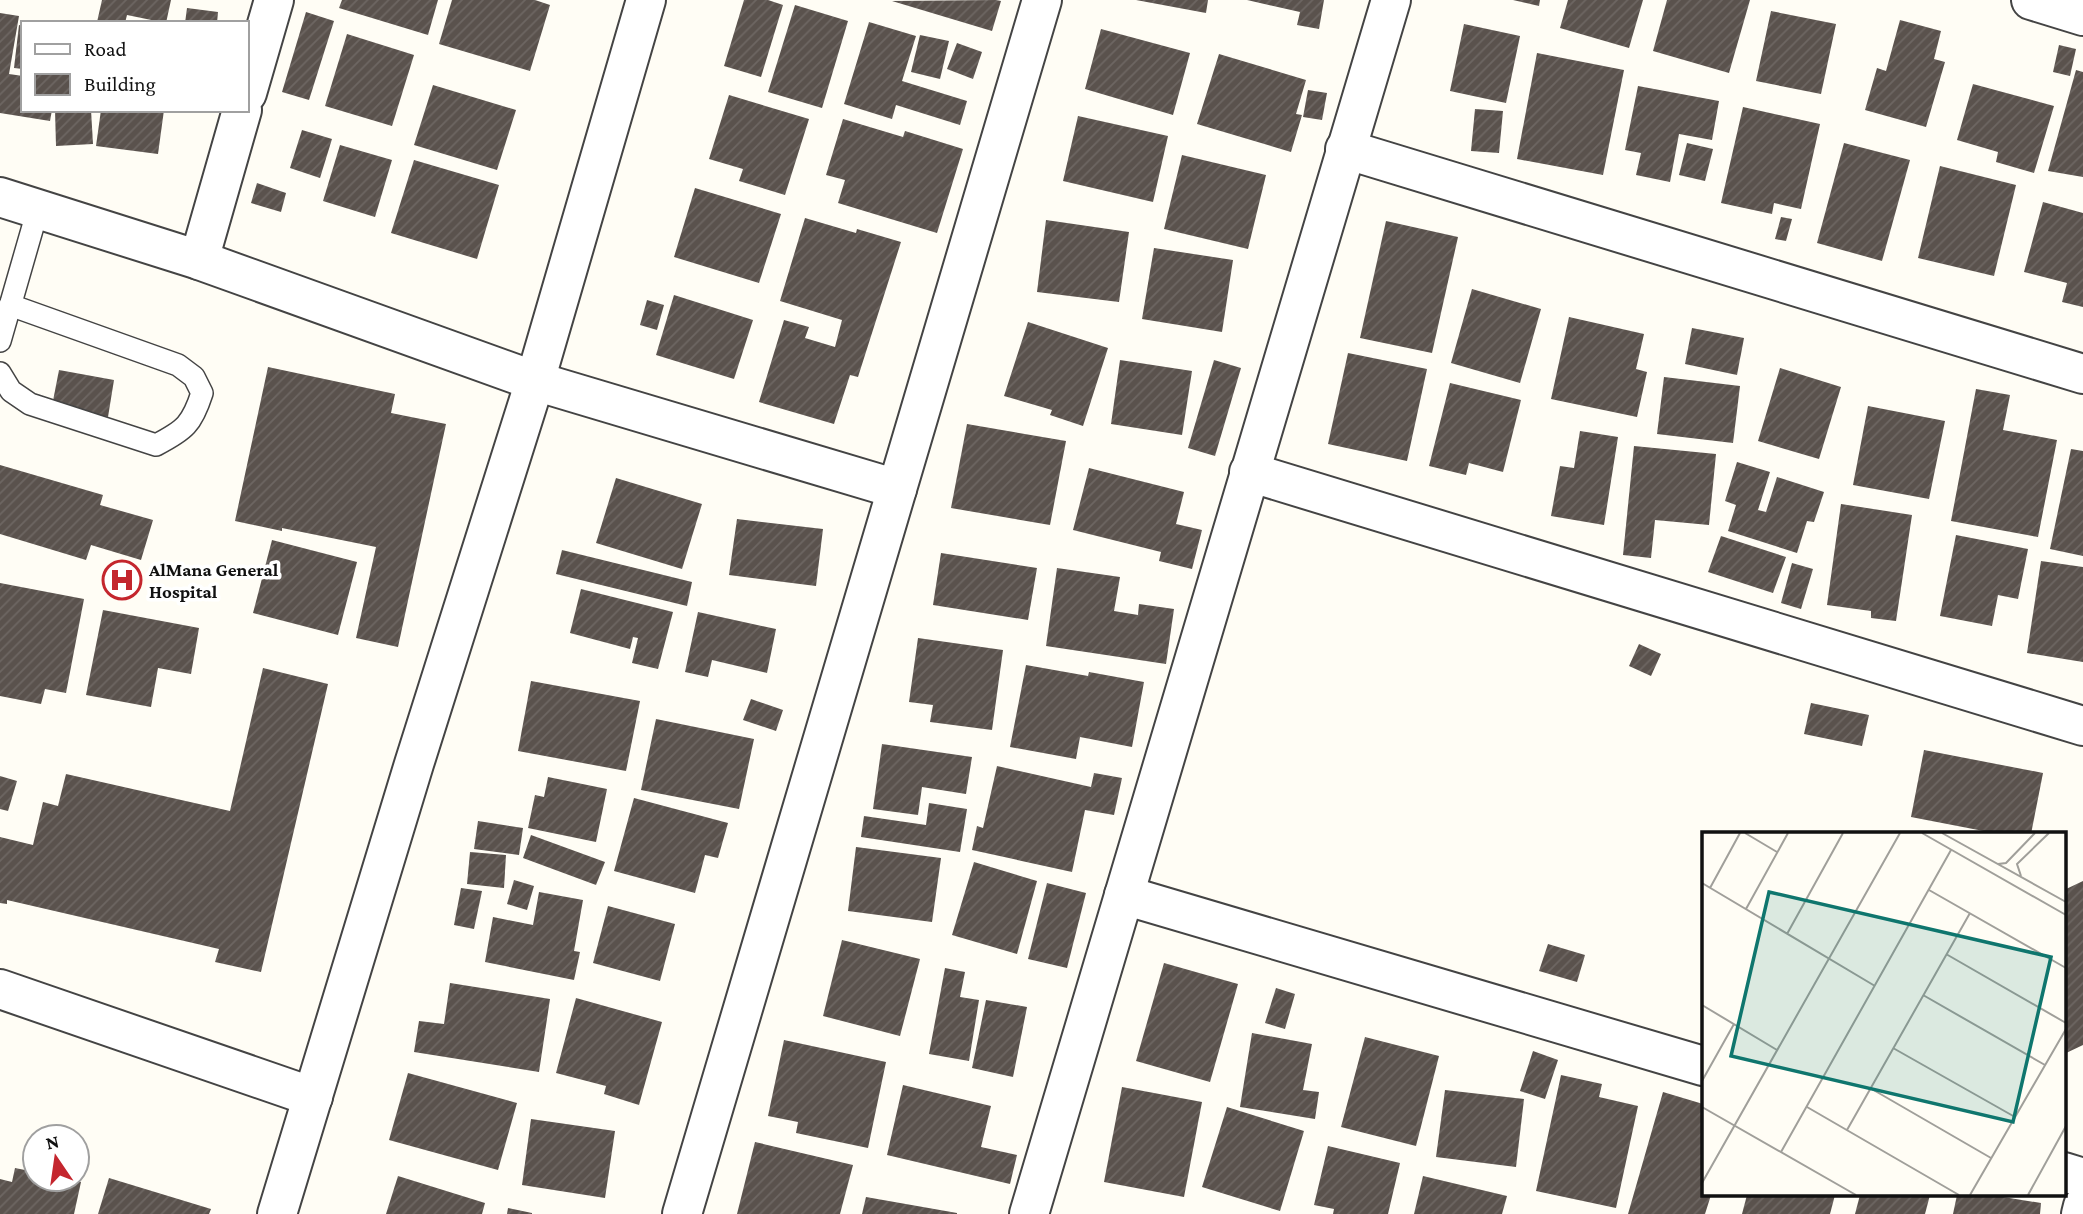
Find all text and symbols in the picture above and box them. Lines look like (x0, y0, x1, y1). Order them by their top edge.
legend (21, 21, 248, 112)
text: Road (84, 37, 127, 61)
text: Building (84, 72, 156, 96)
hospital icon: AlMana General Hospital (101, 559, 143, 601)
place label: AlMana General Hospital (148, 559, 279, 602)
inset map (1702, 832, 2066, 1196)
north arrow (21, 1123, 91, 1193)
text: N (44, 1130, 61, 1154)

